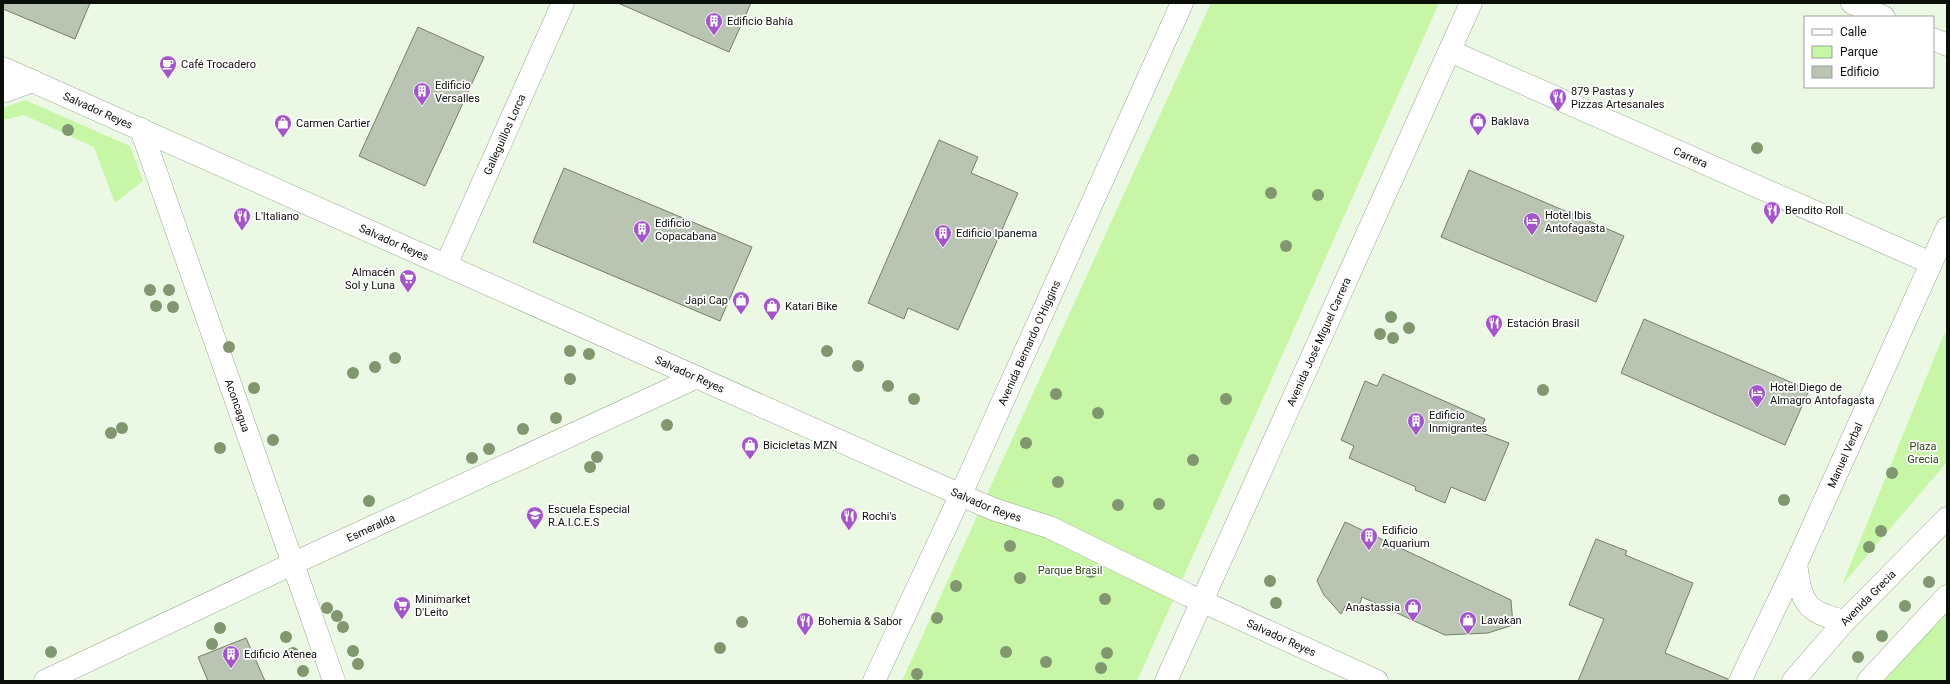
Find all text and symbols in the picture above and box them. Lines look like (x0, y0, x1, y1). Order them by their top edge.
building icon: Edificio Bahía (704, 11, 724, 36)
place label: Edificio Bahía (727, 15, 793, 28)
legend (1804, 16, 1934, 88)
text: Calle (1840, 25, 1867, 39)
text: Parque (1840, 45, 1878, 59)
cafe icon: Café Trocadero (158, 54, 178, 79)
place label: Café Trocadero (181, 58, 256, 71)
text: Edificio (1840, 65, 1879, 79)
place label: Edificio Versalles (435, 79, 480, 105)
building icon: Edificio Versalles (412, 81, 432, 106)
place label: 879 Pastas y Pizzas Artesanales (1571, 85, 1665, 111)
restaurant icon: 879 Pastas y Pizzas Artesanales (1548, 87, 1568, 112)
street label: Salvador Reyes (61, 90, 135, 132)
street label: Galleguillos Lorca (481, 92, 529, 177)
shop icon: Baklava (1468, 111, 1488, 136)
shop icon: Carmen Cartier (273, 113, 293, 138)
place label: Baklava (1491, 115, 1529, 128)
place label: Carmen Cartier (296, 117, 370, 130)
street label: Carrera (1671, 144, 1710, 171)
restaurant icon: Bendito Roll (1762, 200, 1782, 225)
place label: Bendito Roll (1785, 204, 1844, 217)
restaurant icon: L'Italiano (232, 206, 252, 231)
place label: Hotel Ibis Antofagasta (1545, 209, 1605, 235)
place label: L'Italiano (255, 210, 299, 223)
hotel icon: Hotel Ibis Antofagasta (1522, 211, 1542, 236)
place label: Edificio Copacabana (655, 217, 717, 243)
building icon: Edificio Copacabana (632, 219, 652, 244)
street label: Salvador Reyes (357, 222, 431, 264)
building icon: Edificio Ipanema (933, 223, 953, 248)
place label: Edificio Ipanema (956, 227, 1037, 240)
place label: Almacén Sol y Luna (345, 266, 395, 292)
supermarket icon: Almacén Sol y Luna (398, 268, 418, 293)
street label: Avenida José Miguel Carrera (1284, 275, 1354, 408)
street label: Avenida Bernardo O'Higgins (996, 278, 1063, 408)
shop icon: Japi Cap (731, 290, 751, 315)
place label: Japi Cap (685, 294, 728, 307)
shop icon: Katari Bike (762, 296, 782, 321)
place label: Katari Bike (785, 300, 838, 313)
restaurant icon: Estación Brasil (1484, 313, 1504, 338)
place label: Estación Brasil (1507, 317, 1579, 330)
street label: Salvador Reyes (653, 353, 727, 396)
street label: Aconcagua (222, 377, 253, 434)
place label: Hotel Diego de Almagro Antofagasta (1770, 381, 1875, 407)
hotel icon: Hotel Diego de Almagro Antofagasta (1747, 383, 1767, 408)
place label: Edificio Inmigrantes (1429, 409, 1488, 435)
building icon: Edificio Inmigrantes (1406, 411, 1426, 436)
street label: Manuel Verbal (1825, 421, 1866, 490)
shop icon: Bicicletas MZN (740, 435, 760, 460)
place label: Bicicletas MZN (763, 439, 837, 452)
park label: Plaza Grecia (1907, 440, 1939, 466)
street label: Salvador Reyes (949, 485, 1023, 525)
place label: Escuela Especial R.A.I.C.E.S (548, 503, 630, 529)
school or university icon: Escuela Especial R.A.I.C.E.S (525, 505, 545, 530)
restaurant icon: Rochi's (839, 506, 859, 531)
place label: Rochi's (862, 510, 897, 523)
street label: Esmeralda (345, 511, 397, 545)
place label: Edificio Aquarium (1382, 524, 1430, 550)
building icon: Edificio Aquarium (1359, 526, 1379, 551)
park label: Parque Brasil (1038, 564, 1102, 577)
street label: Avenida Grecia (1838, 568, 1899, 629)
place label: Minimarket D'Leito (415, 593, 471, 619)
supermarket icon: Minimarket D'Leito (392, 595, 412, 620)
shop icon: Anastassia (1403, 597, 1423, 622)
place label: Anastassia (1345, 601, 1400, 614)
shop icon: Lavakan (1458, 610, 1478, 635)
restaurant icon: Bohemia & Sabor (795, 611, 815, 636)
place label: Lavakan (1481, 614, 1522, 627)
place label: Bohemia & Sabor (818, 615, 903, 628)
street label: Salvador Reyes (1245, 617, 1318, 659)
building icon: Edificio Atenea (221, 644, 241, 669)
place label: Edificio Atenea (244, 648, 317, 661)

